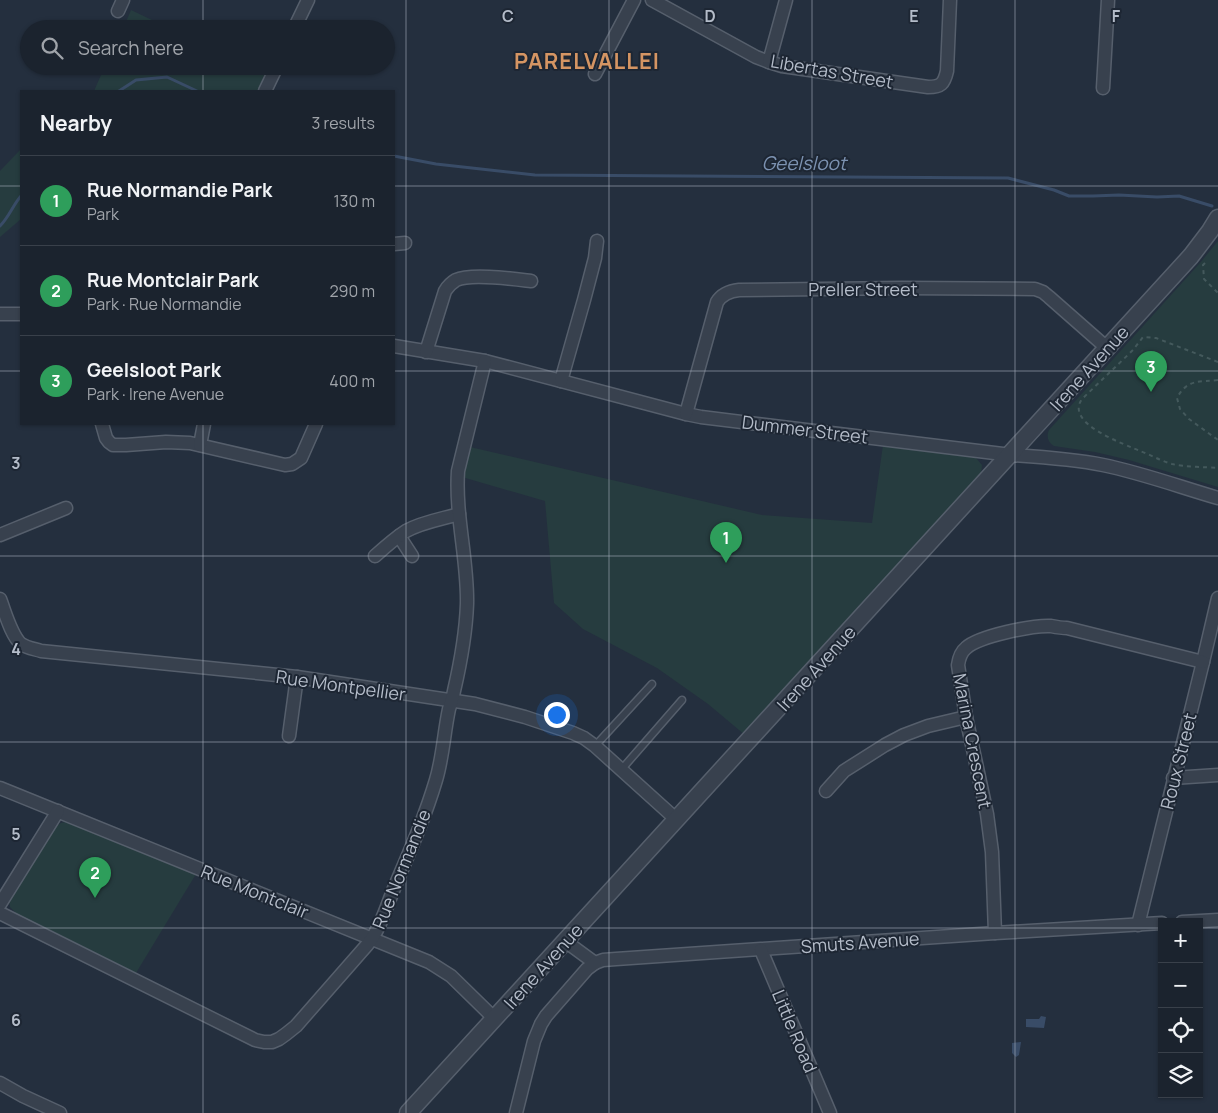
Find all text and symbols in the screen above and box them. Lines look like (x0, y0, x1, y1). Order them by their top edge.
text: C (502, 5, 514, 27)
text: D (704, 5, 716, 27)
text: E (909, 5, 919, 27)
text: F (1112, 5, 1121, 27)
search box (20, 20, 395, 75)
icon: search (38, 34, 66, 62)
text: Search here (78, 35, 184, 61)
district label: PARELVALLEI (514, 46, 660, 76)
street label: Libertas Street (769, 48, 895, 94)
text: Nearby (40, 109, 112, 137)
text: 3 results (312, 112, 375, 134)
water label: Geelsloot (762, 150, 849, 176)
text: Rue Normandie Park (87, 177, 272, 203)
text: 1 (52, 190, 60, 212)
text: 130 m (333, 190, 375, 212)
text: Park (87, 203, 119, 225)
text: Rue Montclair Park (87, 267, 259, 293)
street label: Preller Street (808, 277, 918, 301)
text: 2 (51, 280, 61, 302)
text: 290 m (329, 280, 375, 302)
text: Park · Rue Normandie (87, 293, 242, 315)
street label: Irene Avenue (1044, 320, 1134, 416)
pin: 3 (1135, 351, 1167, 392)
text: Geelsloot Park (87, 357, 221, 383)
text: 3 (51, 370, 61, 392)
text: 400 m (329, 370, 375, 392)
text: Park · Irene Avenue (87, 383, 224, 405)
street label: Dummer Street (741, 409, 869, 449)
text: 3 (11, 452, 21, 474)
pin: 1 (710, 522, 742, 563)
street label: Irene Avenue (771, 620, 861, 716)
text: 4 (11, 638, 21, 660)
street label: Rue Montpellier (275, 664, 408, 706)
street label: Marina Crescent (948, 671, 998, 811)
your location (544, 702, 570, 728)
street label: Roux Street (1154, 710, 1202, 812)
street label: Rue Normandie (366, 806, 436, 932)
text: 5 (11, 823, 21, 845)
pin: 2 (79, 857, 111, 898)
street label: Rue Montclair (198, 859, 313, 924)
street label: Irene Avenue (498, 918, 588, 1014)
map controls (1158, 918, 1203, 1098)
button: + (1158, 918, 1203, 963)
street label: Smuts Avenue (800, 926, 920, 958)
button: − (1158, 963, 1203, 1008)
street label: Little Road (767, 986, 823, 1076)
button: locate (1158, 1008, 1203, 1053)
text: 6 (11, 1009, 21, 1031)
button: layers (1158, 1053, 1203, 1098)

